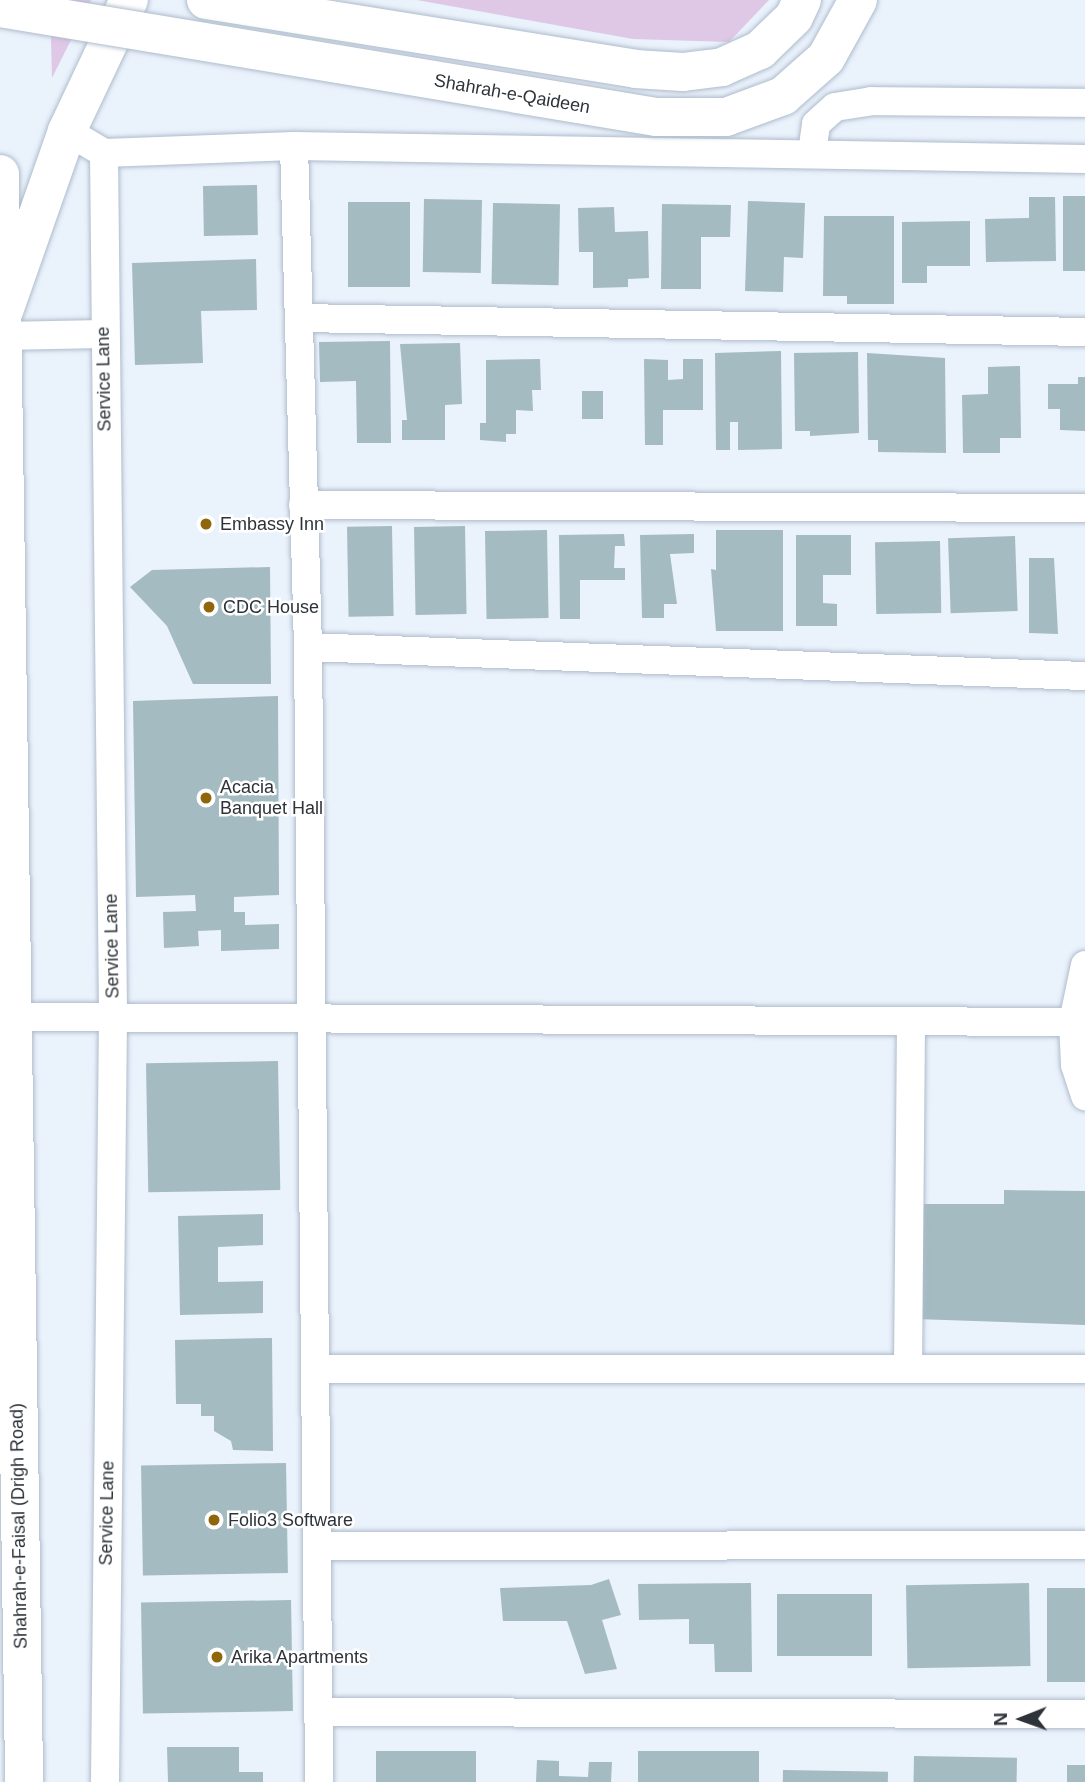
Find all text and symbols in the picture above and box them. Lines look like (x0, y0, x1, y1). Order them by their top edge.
street label: Shahrah-e-Qaideen (432, 70, 592, 118)
street label: Service Lane (92, 326, 116, 432)
place label: Embassy Inn (220, 513, 324, 535)
marker: Embassy Inn (198, 516, 214, 532)
place label: CDC House (223, 596, 319, 618)
marker: CDC House (201, 599, 217, 615)
place label: Acacia Banquet Hall (220, 777, 323, 820)
marker: Acacia Banquet Hall (198, 790, 214, 806)
street label: Service Lane (100, 893, 124, 999)
street label: Shahrah-e-Faisal (Drigh Road) (6, 1403, 32, 1649)
street label: Service Lane (95, 1460, 119, 1566)
place label: Folio3 Software (228, 1509, 353, 1531)
marker: Folio3 Software (206, 1512, 222, 1528)
place label: Arika Apartments (231, 1646, 369, 1668)
marker: Arika Apartments (209, 1649, 225, 1665)
north arrow (987, 1684, 1057, 1754)
text: N (990, 1712, 1011, 1726)

